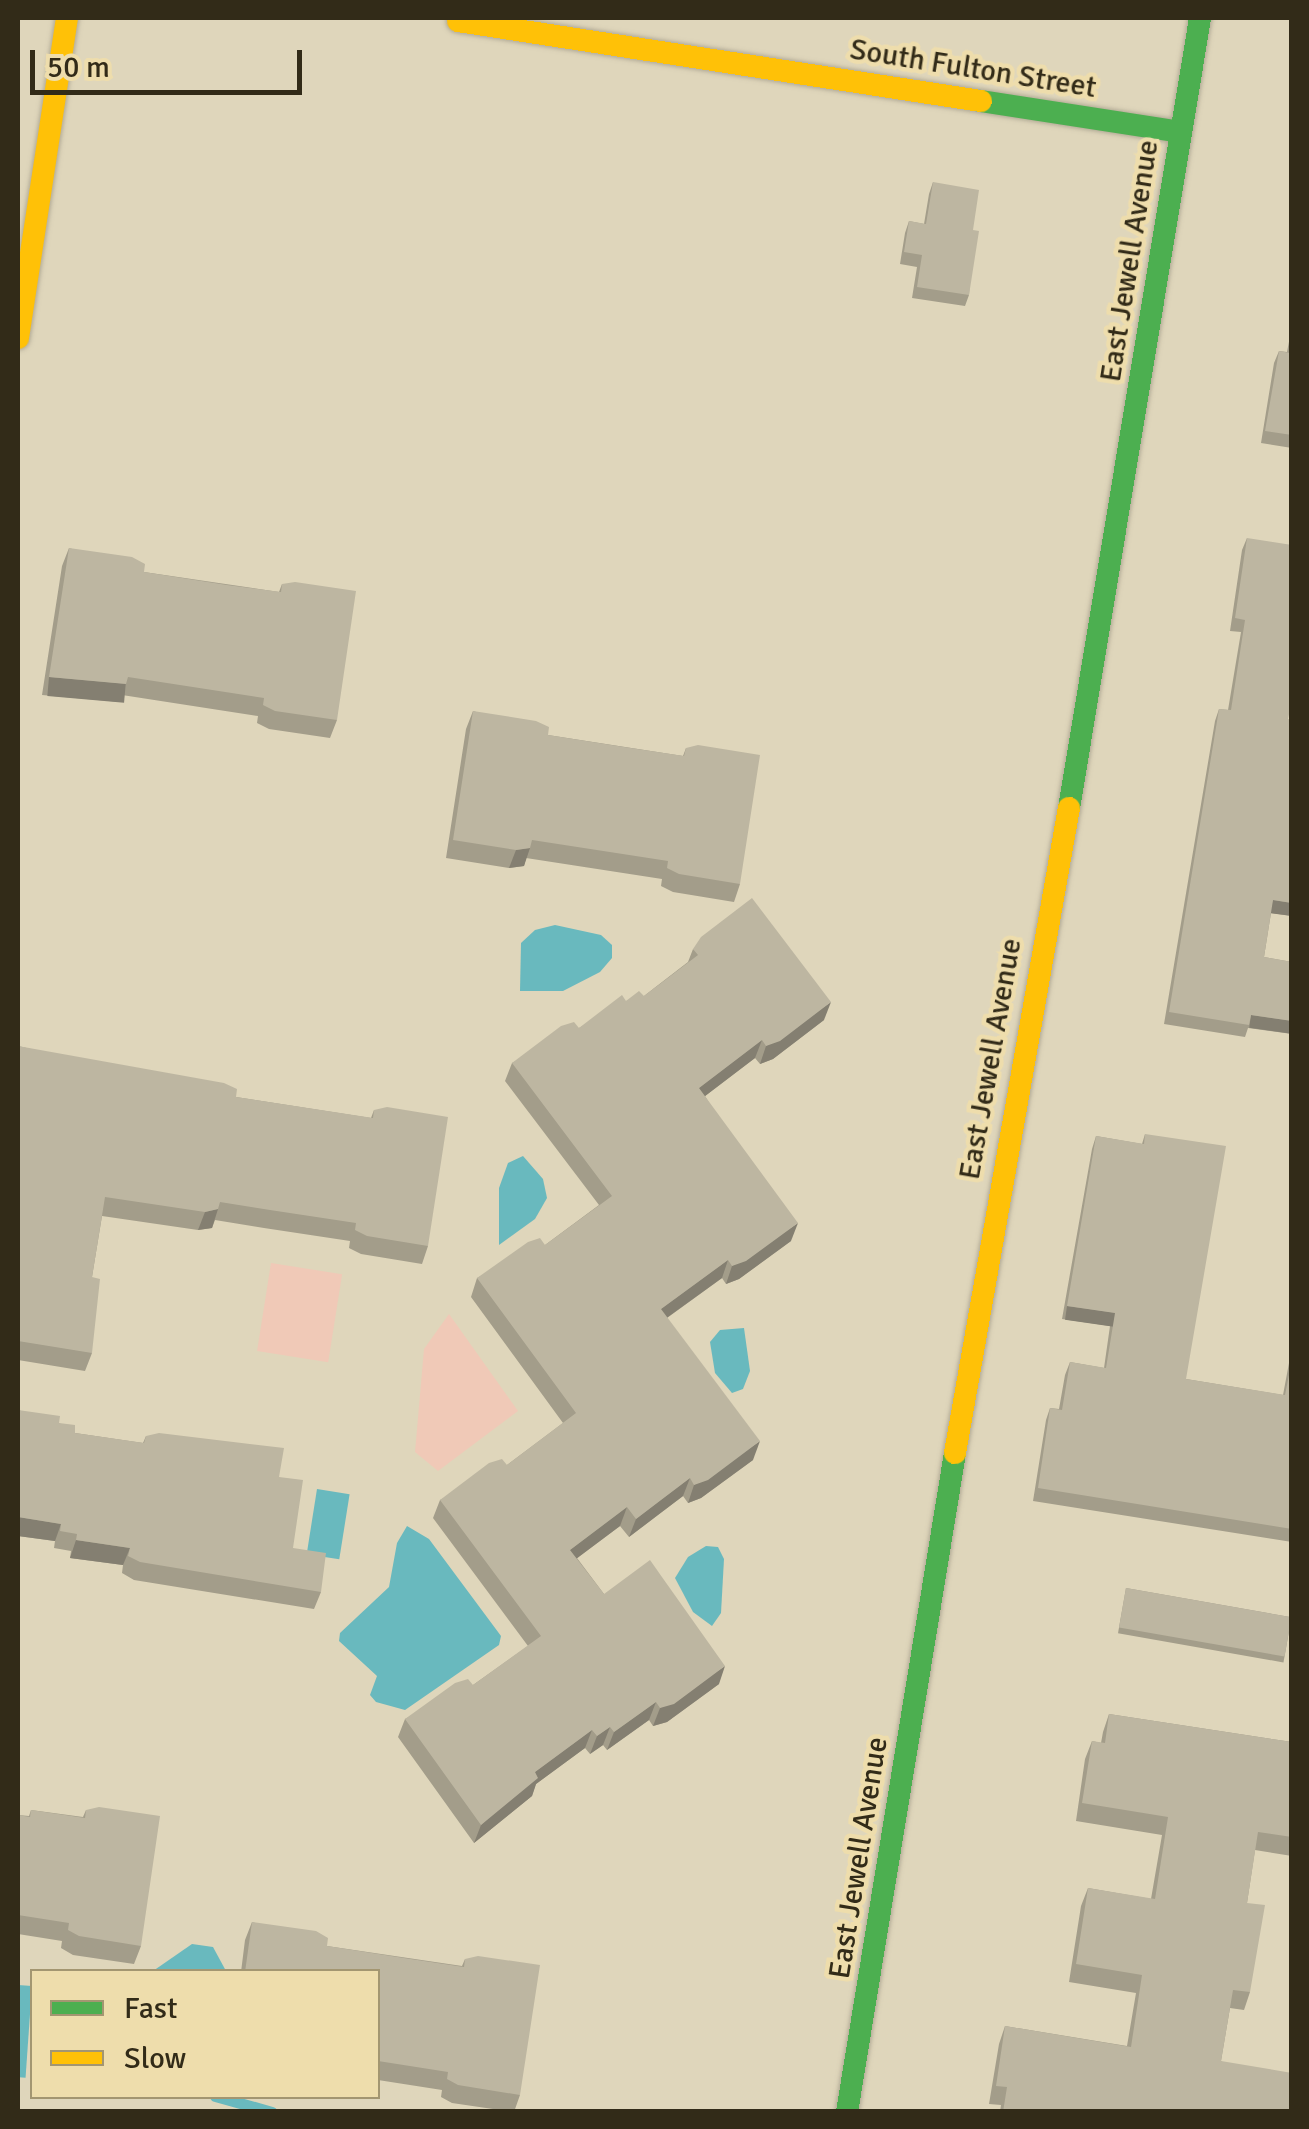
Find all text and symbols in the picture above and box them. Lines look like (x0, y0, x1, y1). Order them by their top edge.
scale bar (35, 30, 308, 92)
street label: South Fulton Street (847, 32, 1099, 106)
text: 50 m (47, 49, 110, 86)
street label: East Jewell Avenue (1093, 138, 1167, 384)
street label: East Jewell Avenue (952, 936, 1030, 1182)
street label: East Jewell Avenue (822, 1735, 896, 1981)
legend (30, 1969, 380, 2099)
text: Fast (124, 1990, 177, 2027)
text: Slow (124, 2040, 186, 2077)

